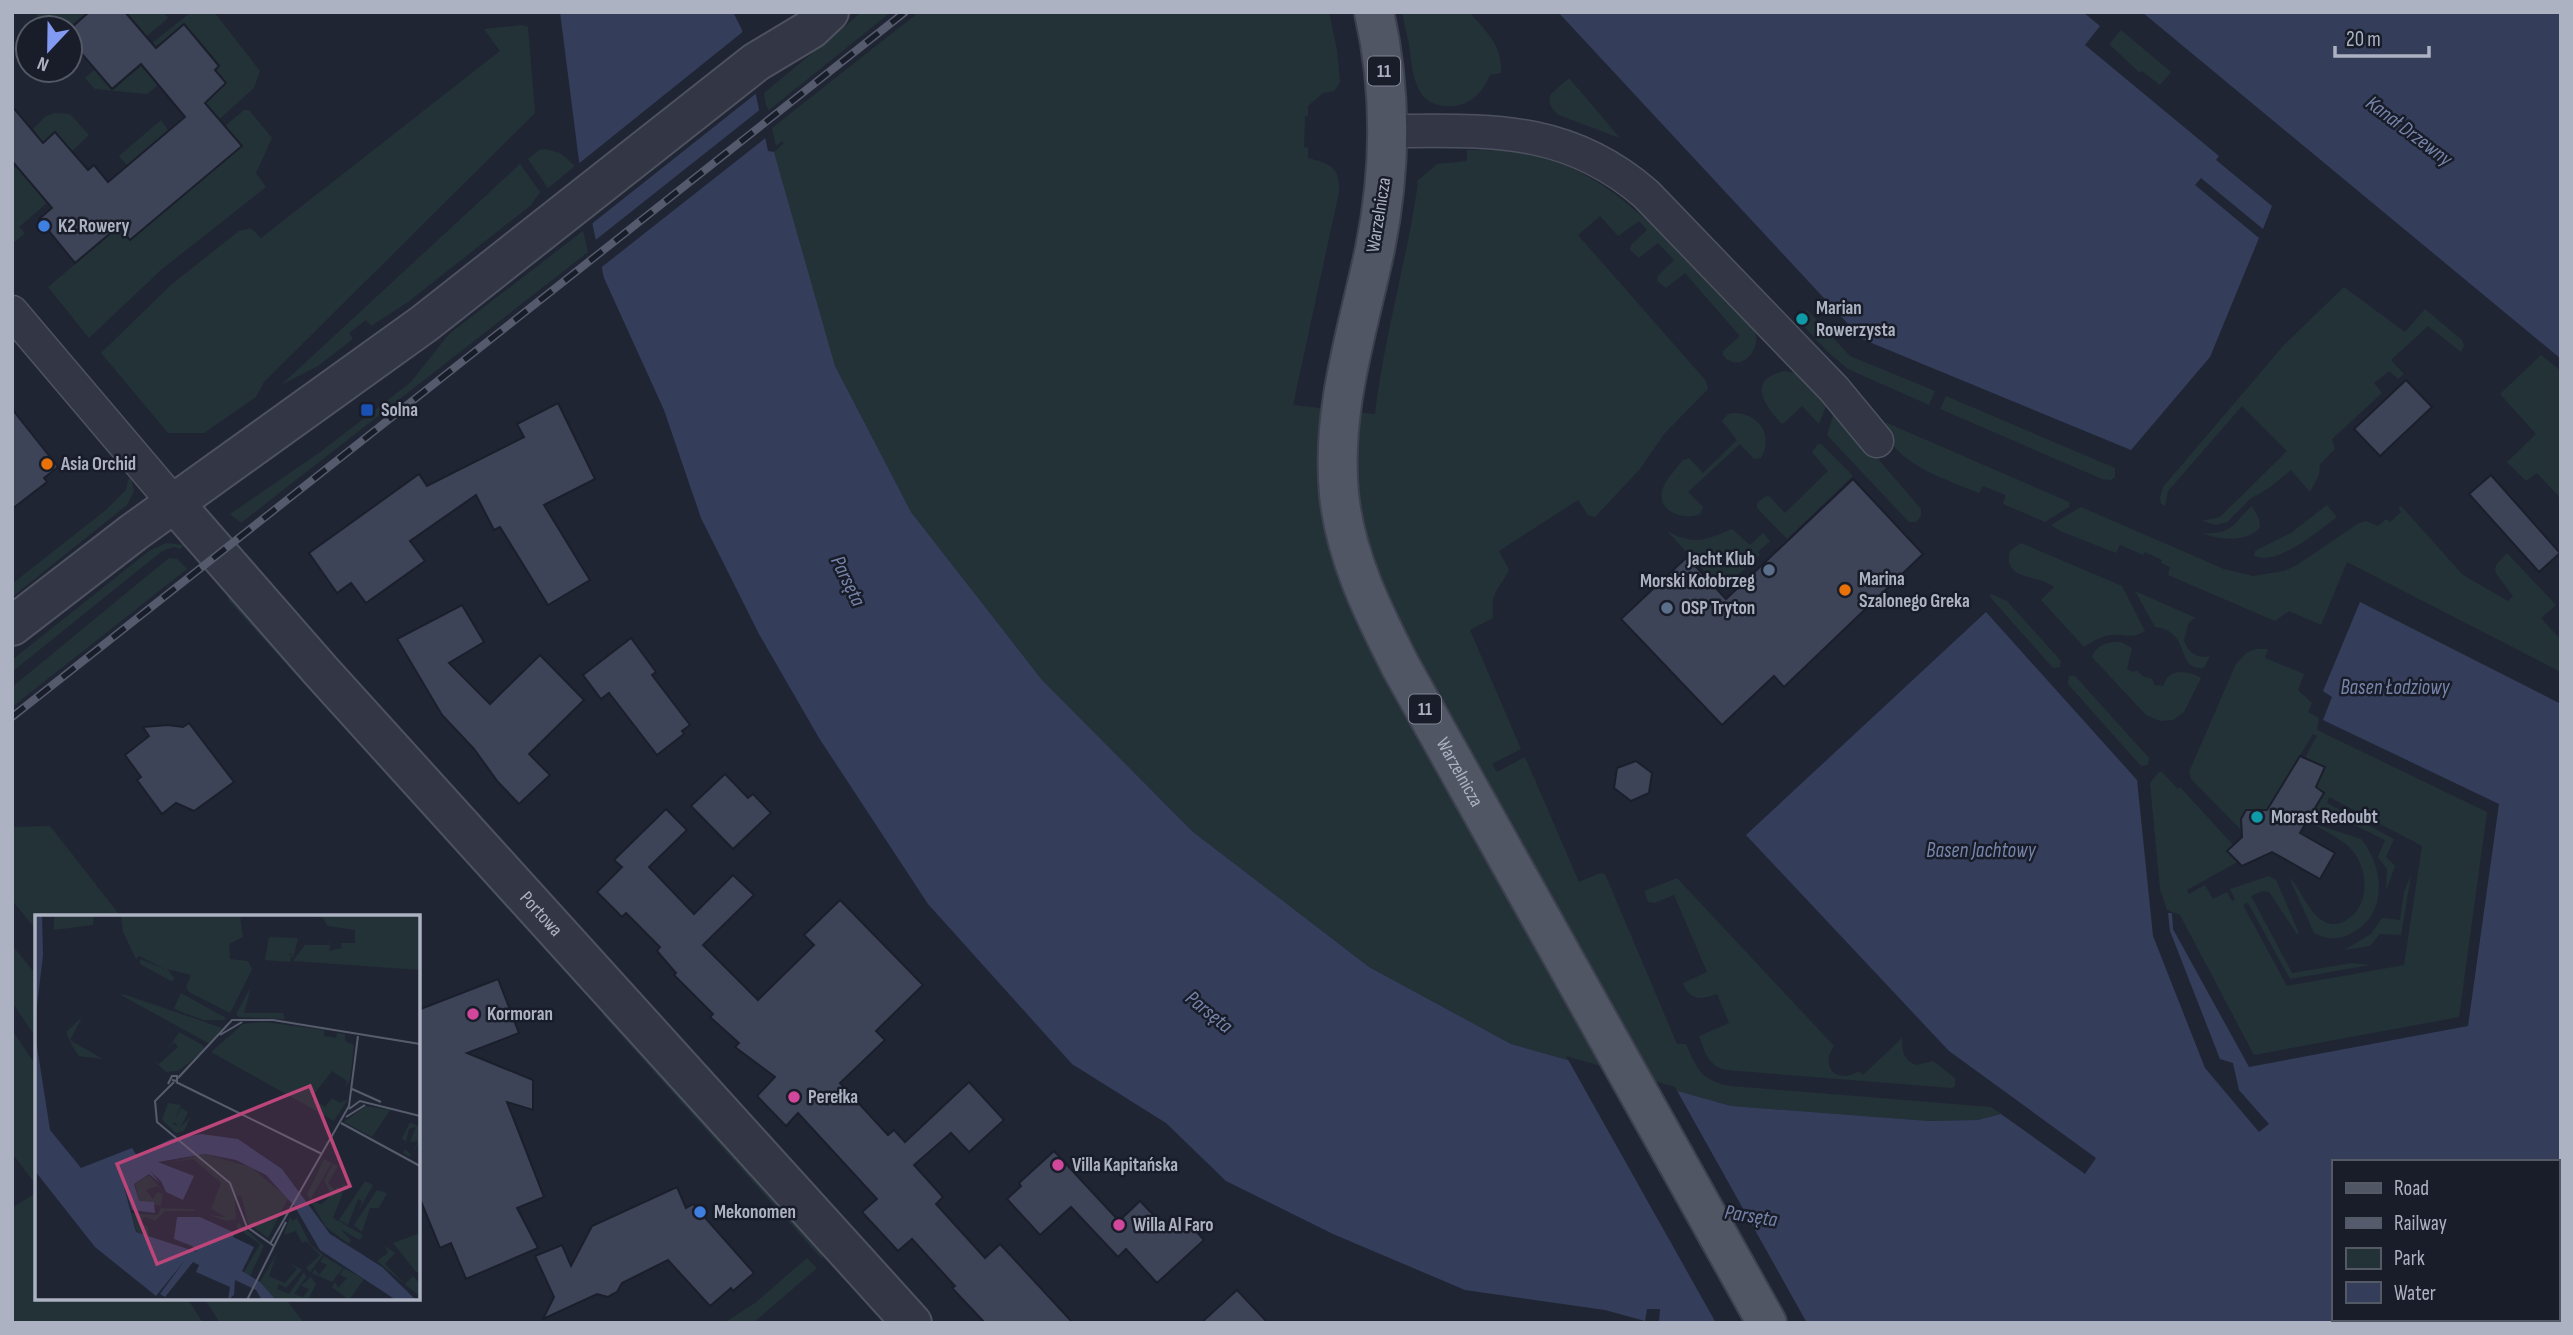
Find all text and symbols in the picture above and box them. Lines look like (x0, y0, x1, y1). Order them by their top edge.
north arrow (14, 14, 84, 84)
scale bar (2335, 14, 2430, 58)
text: 20 m (2346, 27, 2381, 52)
text: N (34, 51, 52, 76)
road number: 11 (1368, 56, 1400, 86)
water label: Kanał Drzewny (2361, 90, 2458, 172)
street label: Warzelnicza (1362, 176, 1396, 254)
place label: K2 Rowery (58, 215, 130, 238)
marker: K2 Rowery (36, 218, 52, 234)
place label: Marian Rowerzysta (1816, 297, 1895, 342)
marker: Marian Rowerzysta (1794, 311, 1810, 327)
place label: Solna (381, 399, 418, 422)
marker: Solna (359, 402, 375, 418)
place label: Asia Orchid (60, 453, 136, 476)
marker: Asia Orchid (39, 456, 55, 472)
place label: Jacht Klub Morski Kołobrzeg (1640, 548, 1755, 593)
water label: Parsęta (825, 552, 871, 611)
marker: Jacht Klub Morski Kołobrzeg (1761, 562, 1777, 578)
place label: Marina Szalonego Greka (1859, 568, 1970, 613)
marker: Marina Szalonego Greka (1837, 582, 1853, 598)
place label: OSP Tryton (1681, 597, 1755, 620)
marker: OSP Tryton (1659, 600, 1675, 616)
water label: Basen Łodziowy (2340, 675, 2451, 700)
road number: 11 (1409, 694, 1441, 724)
street label: Warzelnicza (1431, 734, 1488, 811)
place label: Morast Redoubt (2271, 806, 2378, 829)
marker: Morast Redoubt (2249, 809, 2265, 825)
water label: Basen Jachtowy (1926, 838, 2037, 863)
street label: Portowa (515, 887, 567, 941)
inset map (35, 915, 420, 1300)
water label: Parsęta (1180, 986, 1238, 1039)
place label: Kormoran (487, 1003, 553, 1026)
marker: Kormoran (465, 1006, 481, 1022)
place label: Perełka (808, 1086, 858, 1109)
marker: Perełka (786, 1089, 802, 1105)
place label: Villa Kapitańska (1072, 1154, 1178, 1177)
marker: Villa Kapitańska (1050, 1157, 1066, 1173)
legend (2332, 1160, 2559, 1321)
text: Road (2394, 1176, 2429, 1201)
water label: Parsęta (1723, 1199, 1780, 1233)
place label: Mekonomen (714, 1201, 796, 1224)
marker: Mekonomen (692, 1204, 708, 1220)
text: Railway (2394, 1211, 2447, 1236)
place label: Willa Al Faro (1133, 1214, 1214, 1237)
marker: Willa Al Faro (1111, 1217, 1127, 1233)
text: Park (2394, 1246, 2425, 1271)
text: Water (2394, 1281, 2436, 1306)

